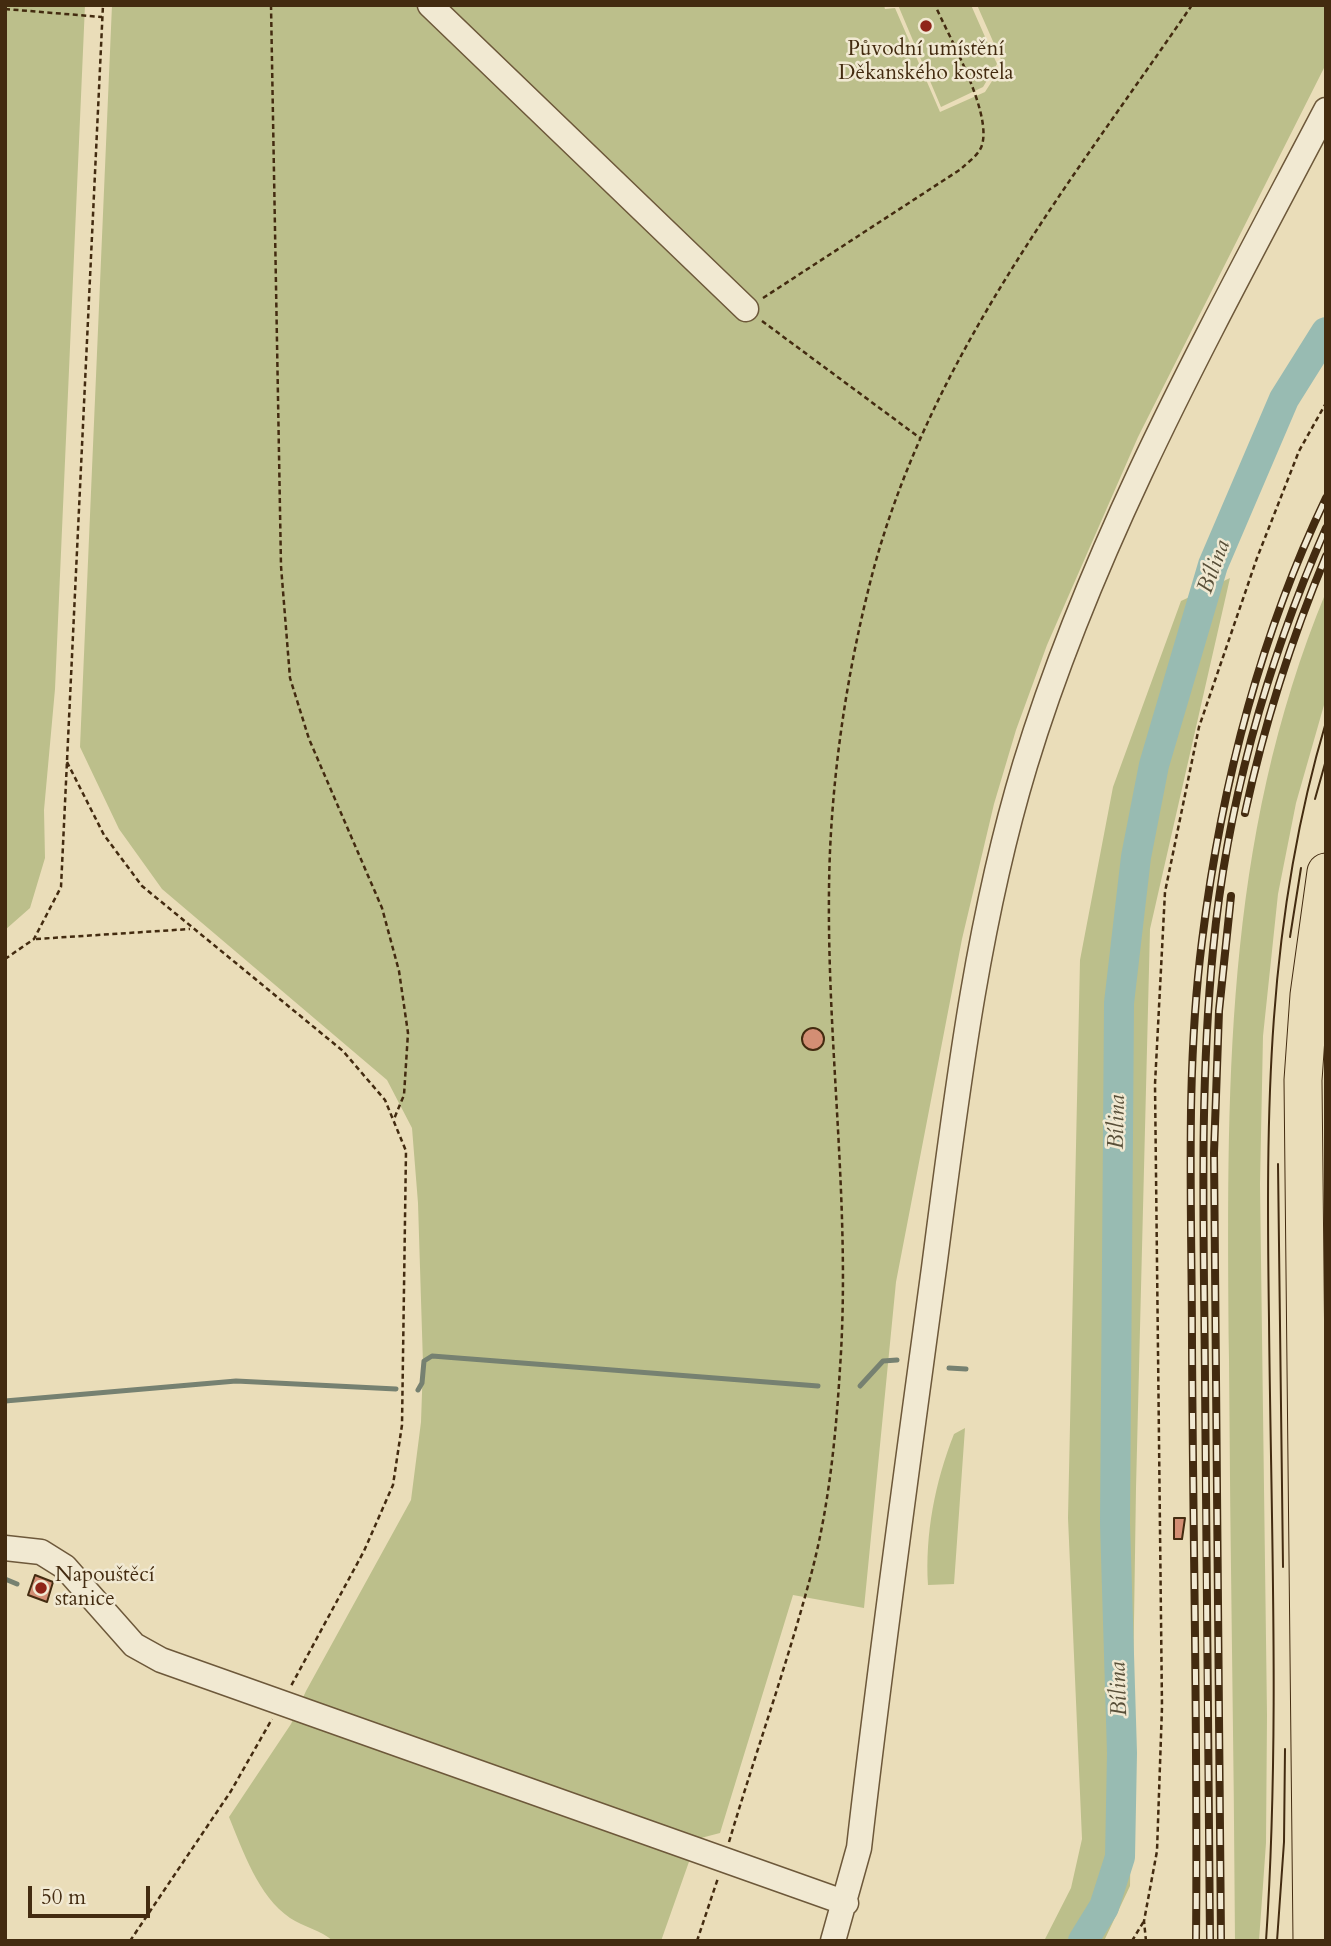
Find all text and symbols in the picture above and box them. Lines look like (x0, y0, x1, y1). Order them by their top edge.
marker: Původní umístění Děkanského kostela (918, 18, 934, 34)
place label: Původní umístění Děkanského kostela (838, 37, 1014, 87)
water label: Bílina (1193, 536, 1237, 598)
water label: Bílina (1104, 1094, 1132, 1150)
place label: Napouštěcí stanice (55, 1563, 155, 1613)
marker: Napouštěcí stanice (33, 1580, 49, 1596)
water label: Bílina (1105, 1661, 1135, 1717)
scale bar (32, 1872, 154, 1916)
text: 50 m (41, 1883, 86, 1912)

